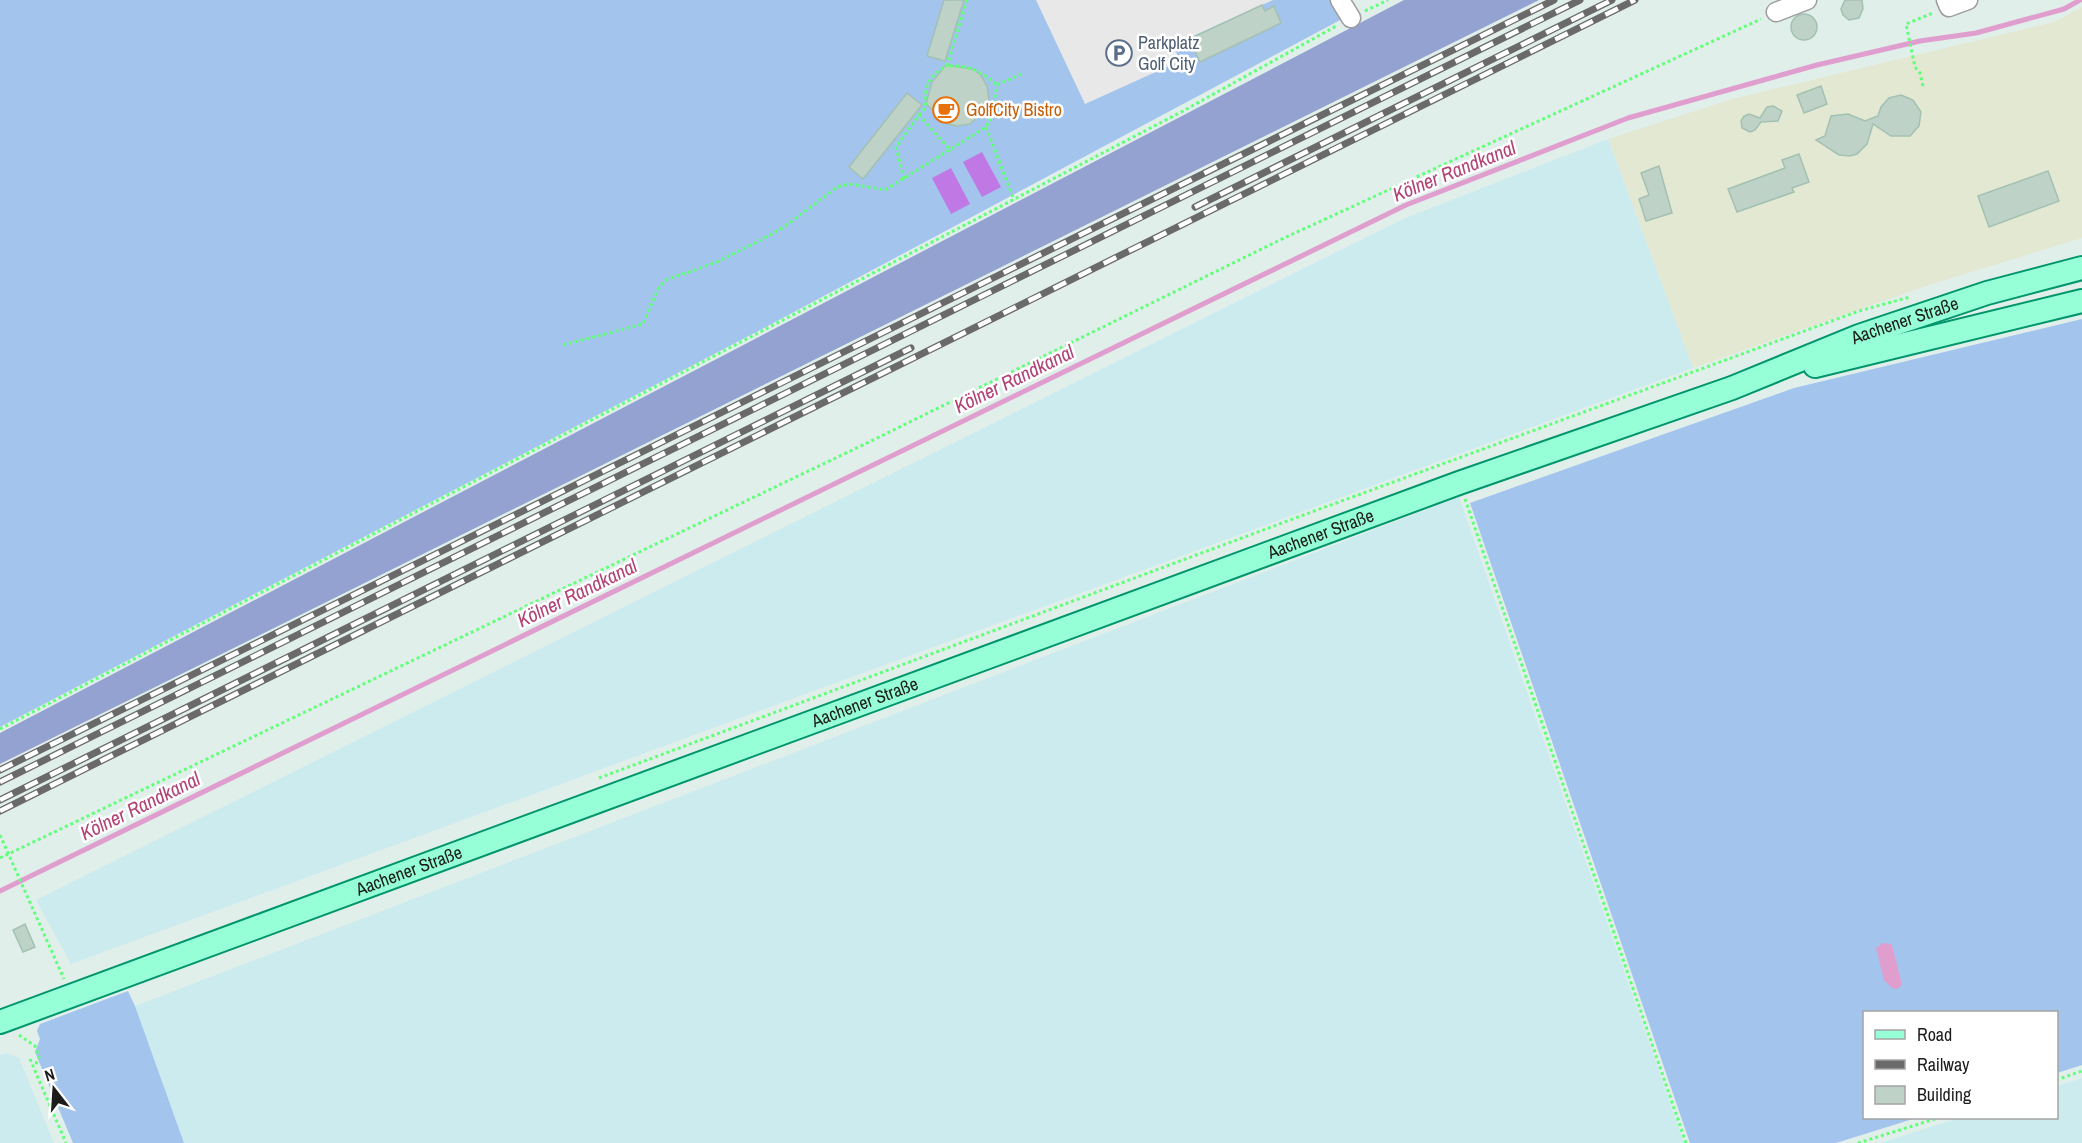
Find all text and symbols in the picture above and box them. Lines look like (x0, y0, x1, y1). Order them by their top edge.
place label: Parkplatz Golf City (1138, 30, 1200, 76)
parking icon: Parkplatz Golf City (1104, 38, 1134, 68)
cafe icon: GolfCity Bistro (931, 95, 961, 125)
place label: GolfCity Bistro (966, 97, 1062, 122)
water label: Kölner Randkanal (1388, 133, 1520, 207)
street label: Aachener Straße (1846, 290, 1962, 350)
water label: Kölner Randkanal (949, 338, 1079, 419)
street label: Aachener Straße (1263, 503, 1377, 565)
water label: Kölner Randkanal (512, 552, 642, 633)
street label: Aachener Straße (807, 671, 921, 733)
water label: Kölner Randkanal (75, 765, 205, 846)
street label: Aachener Straße (351, 839, 466, 902)
legend (1863, 1011, 2058, 1119)
text: Road (1917, 1022, 1952, 1047)
text: Railway (1917, 1052, 1970, 1077)
north arrow (24, 1059, 84, 1119)
text: N (42, 1063, 57, 1087)
text: Building (1917, 1082, 1972, 1107)

